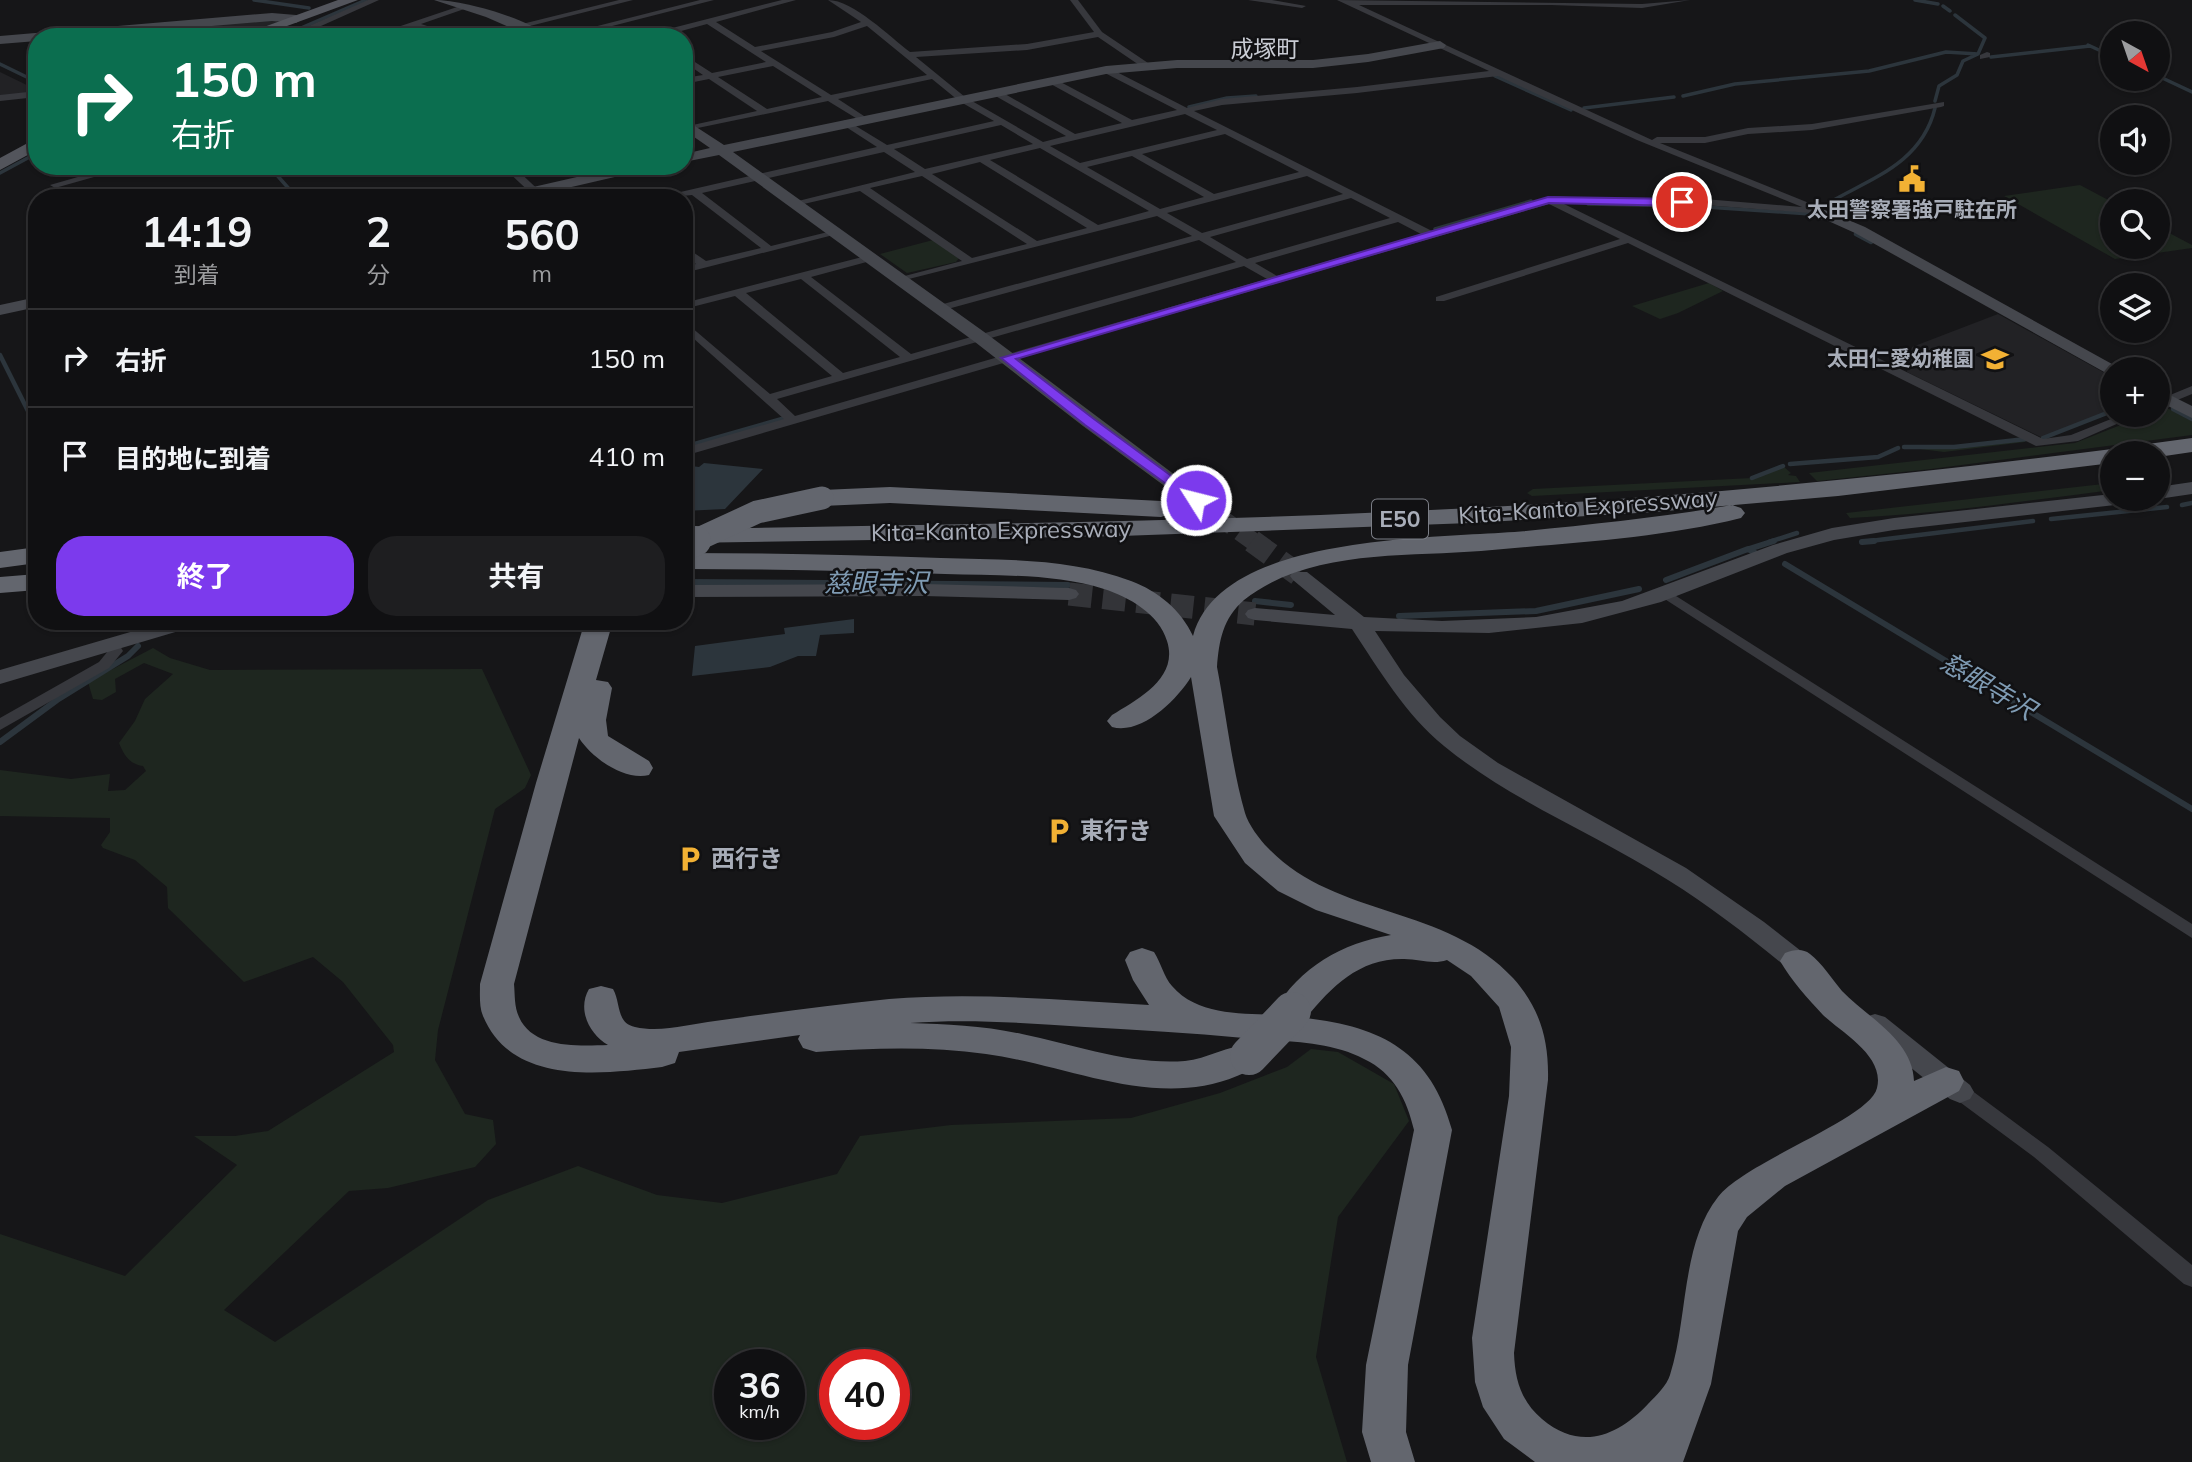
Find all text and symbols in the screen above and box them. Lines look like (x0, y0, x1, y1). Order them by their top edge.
north arrow (2100, 21, 2170, 91)
map controls (2100, 21, 2170, 511)
district label: 成塚町 (1231, 34, 1300, 63)
text: 150 m (171, 48, 317, 109)
icon: right (56, 56, 147, 147)
button: sound (2100, 105, 2170, 175)
text: 右折 (171, 114, 235, 154)
public building icon: 太田警察署強戸駐在所 (1897, 164, 1927, 194)
pin (1652, 172, 1712, 232)
icon: arrive (1663, 183, 1701, 221)
button: search (2100, 189, 2170, 259)
place label: 太田警察署強戸駐在所 (1807, 196, 2017, 222)
text: 14:19 (141, 205, 252, 258)
text: 2 (366, 205, 391, 258)
text: 560 (504, 208, 580, 261)
text: m (532, 259, 552, 288)
text: 到着 (174, 260, 220, 289)
text: 分 (367, 260, 390, 289)
button: layers (2100, 273, 2170, 343)
icon: right (56, 339, 94, 377)
text: 150 m (589, 342, 665, 375)
text: 右折 (115, 344, 167, 377)
school or university icon: 太田仁愛幼稚園 (1980, 344, 2010, 374)
place label: 太田仁愛幼稚園 (1827, 345, 1974, 371)
button: + (2100, 357, 2170, 427)
icon: arrive (56, 437, 94, 475)
text: 410 m (589, 440, 665, 473)
button: − (2100, 441, 2170, 511)
text: 目的地に到着 (115, 442, 271, 475)
position arrow (1159, 463, 1233, 537)
street label: Kita-Kanto Expressway (1457, 482, 1719, 530)
road number: E50 (1372, 499, 1428, 538)
street label: Kita-Kanto Expressway (871, 513, 1132, 547)
button: 終了 (56, 536, 354, 616)
button: 共有 (368, 536, 665, 616)
water label: 慈眼寺沢 (824, 566, 931, 599)
water label: 慈眼寺沢 (1935, 645, 2044, 728)
place label: 東行き (1080, 815, 1152, 845)
parking icon: 東行き (1044, 816, 1074, 846)
place label: 西行き (711, 843, 783, 873)
parking icon: 西行き (675, 844, 705, 874)
speed limit sign: 40 (819, 1349, 910, 1440)
text: 36 (738, 1363, 781, 1407)
text: km/h (739, 1400, 780, 1423)

